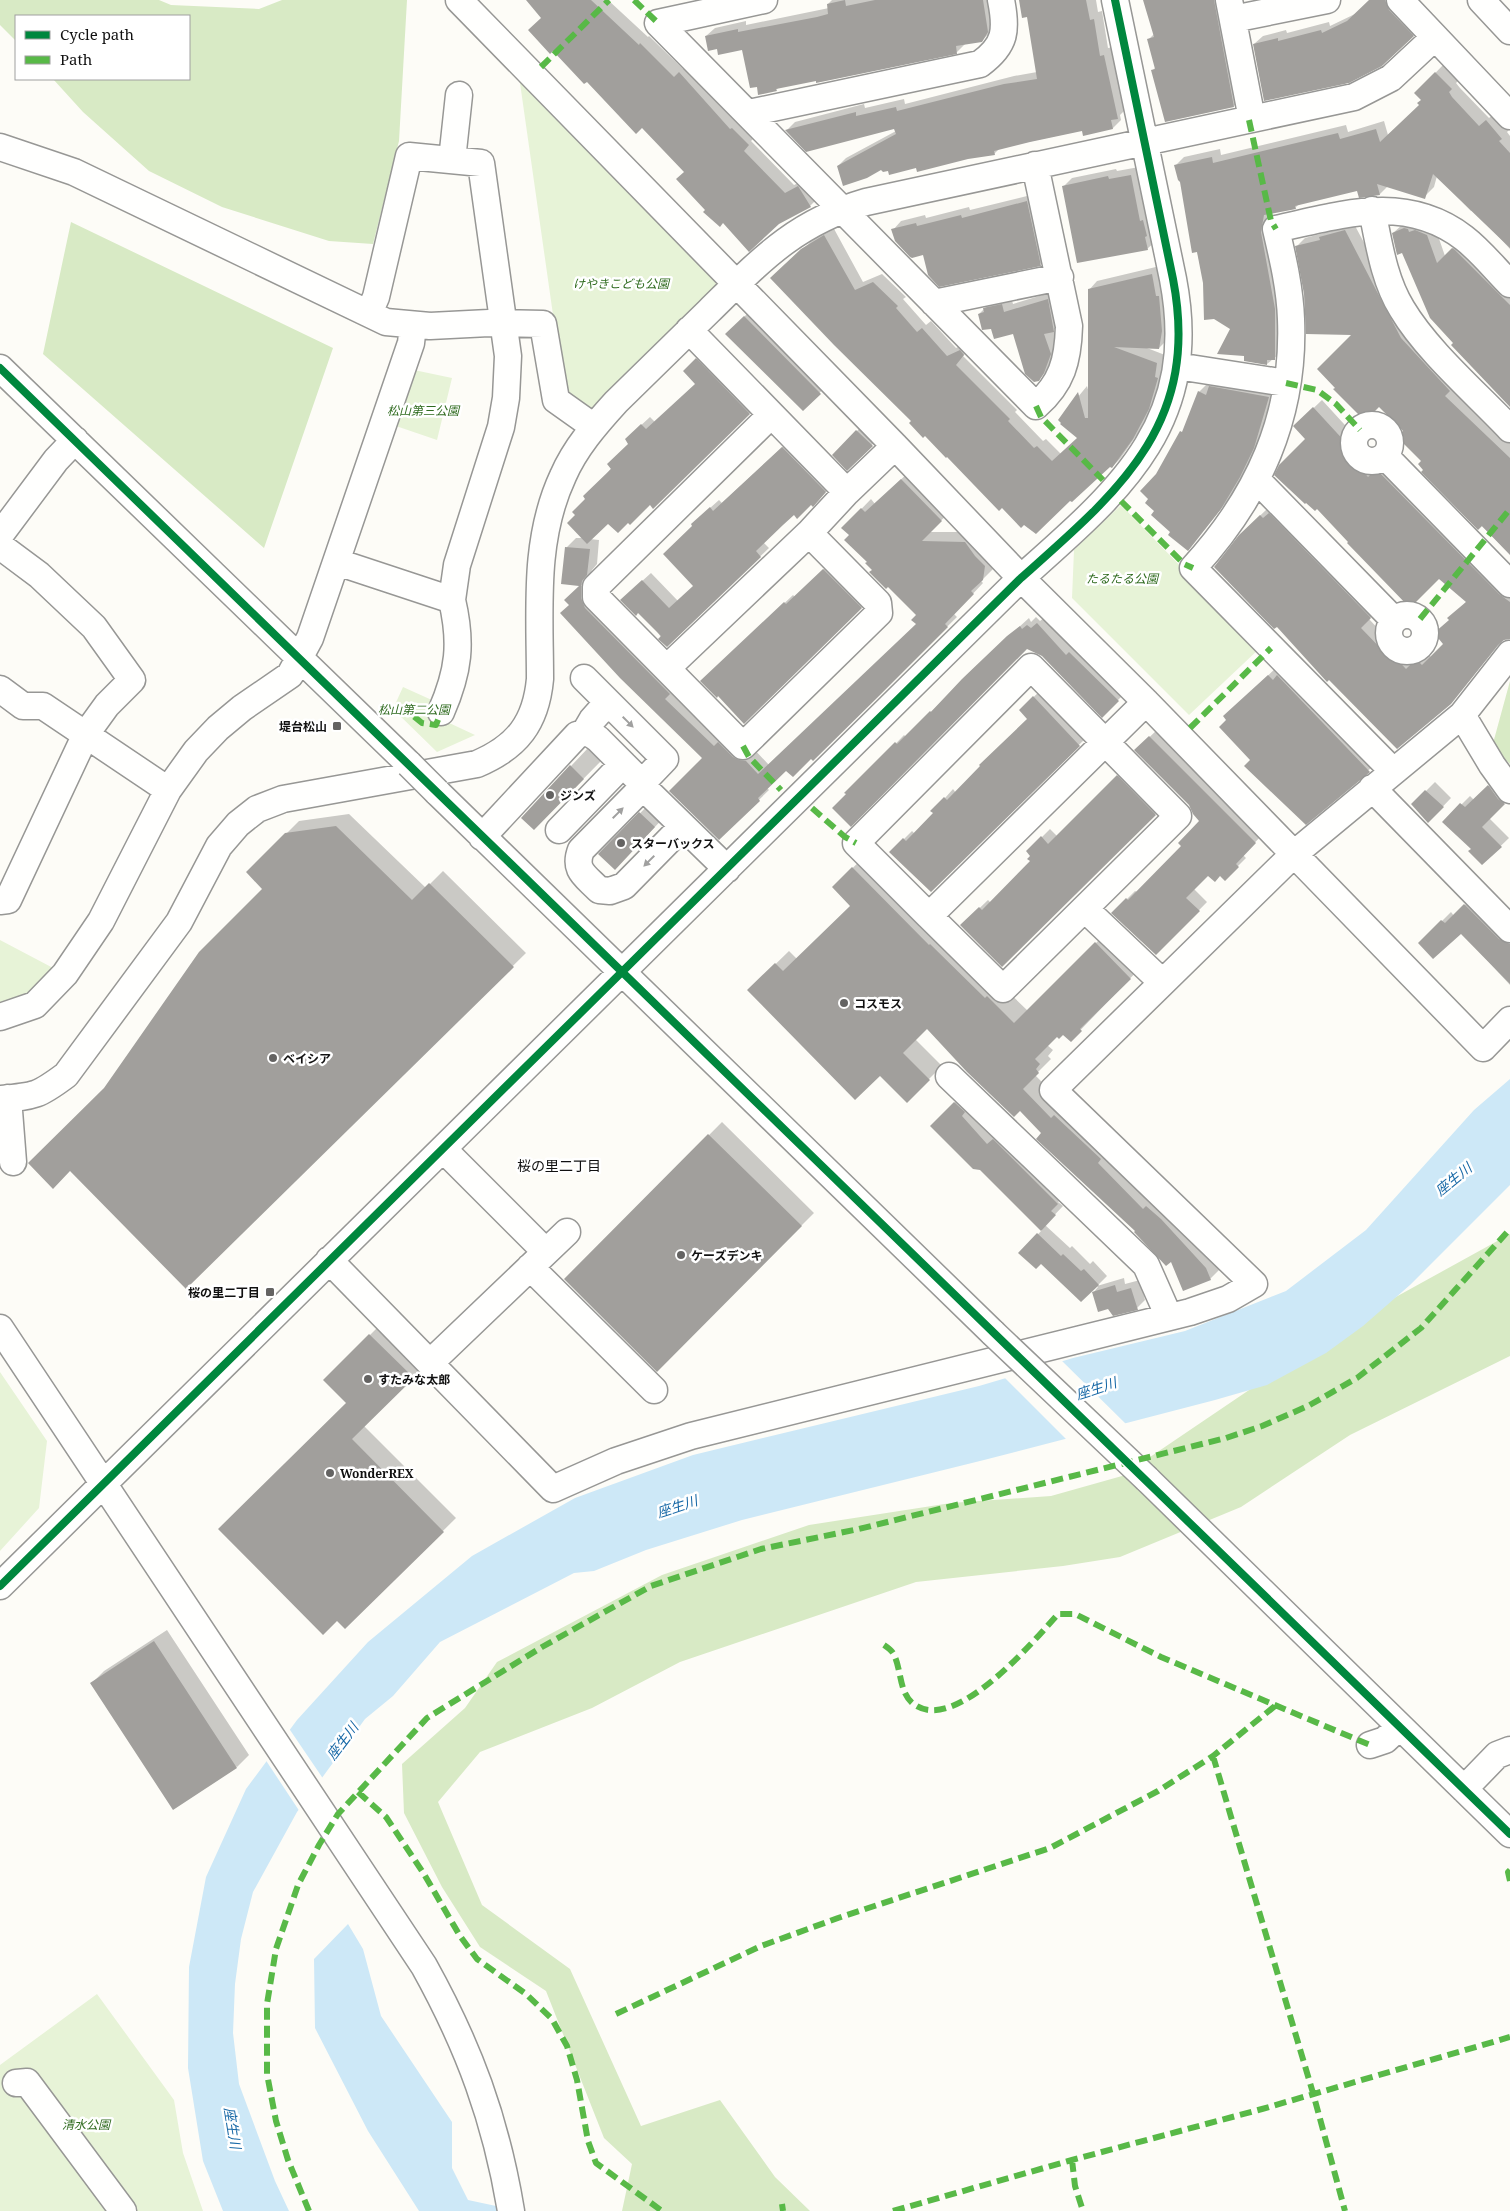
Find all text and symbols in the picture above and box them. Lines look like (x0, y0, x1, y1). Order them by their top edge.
legend (15, 15, 190, 80)
text: Cycle path (60, 24, 135, 44)
text: Path (60, 49, 93, 69)
park label: けやきこども公園 (573, 275, 671, 292)
park label: 松山第三公園 (387, 402, 461, 419)
park label: たるたる公園 (1086, 570, 1160, 587)
park label: 松山第二公園 (378, 701, 452, 718)
one-way arrow (622, 716, 634, 728)
place label: 堤台松山 (279, 718, 327, 735)
marker: 堤台松山 (331, 720, 343, 732)
place label: ジンズ (560, 787, 596, 804)
marker: ジンズ (544, 789, 556, 801)
one-way arrow (612, 807, 624, 819)
place label: スターバックス (631, 835, 715, 852)
marker: スターバックス (615, 837, 627, 849)
one-way arrow (643, 855, 655, 867)
place label: コスモス (854, 995, 902, 1012)
marker: コスモス (838, 997, 850, 1009)
place label: ベイシア (283, 1050, 331, 1067)
marker: ベイシア (267, 1052, 279, 1064)
district label: 桜の里二丁目 (517, 1156, 601, 1175)
water label: 座生川 (1431, 1157, 1477, 1200)
place label: ケーズデンキ (691, 1247, 762, 1264)
marker: ケーズデンキ (675, 1249, 687, 1261)
place label: 桜の里二丁目 (188, 1284, 260, 1301)
marker: 桜の里二丁目 (264, 1286, 276, 1298)
place label: すたみな太郎 (378, 1371, 450, 1388)
water label: 座生川 (1073, 1372, 1121, 1404)
marker: すたみな太郎 (362, 1373, 374, 1385)
place label: WonderREX (340, 1465, 414, 1482)
marker: WonderREX (324, 1467, 336, 1479)
water label: 座生川 (654, 1490, 702, 1522)
water label: 座生川 (322, 1717, 363, 1763)
water label: 座生川 (220, 2106, 246, 2152)
park label: 清水公園 (62, 2116, 112, 2133)

